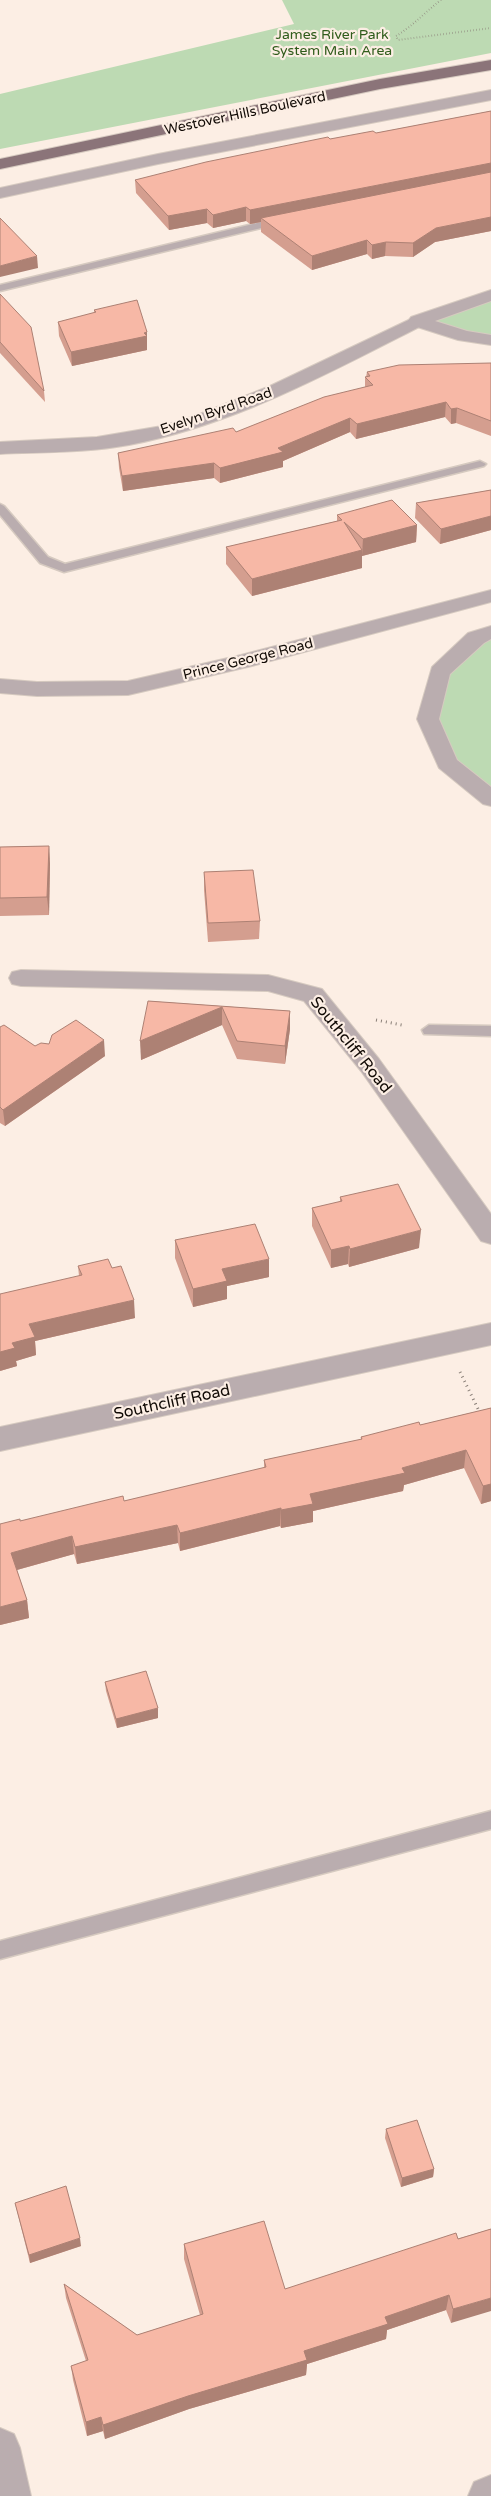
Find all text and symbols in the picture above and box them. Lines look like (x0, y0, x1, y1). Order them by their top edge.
park label: James River Park System Main Area (272, 26, 392, 59)
street label: Westover Hills Boulevard (163, 88, 327, 138)
street label: Evelyn Byrd Road (158, 384, 274, 438)
street label: Prince George Road (181, 635, 315, 683)
street label: Southcliff Road (306, 993, 396, 1097)
street label: Southcliff Road (112, 1380, 232, 1424)

